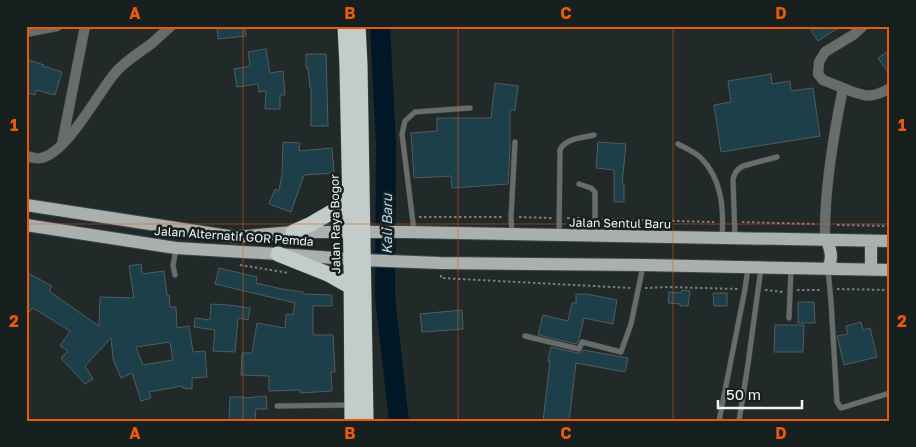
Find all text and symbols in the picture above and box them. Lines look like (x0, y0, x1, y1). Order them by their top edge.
text: A (129, 3, 141, 23)
text: B (344, 3, 356, 23)
text: C (560, 3, 572, 23)
text: D (775, 3, 787, 23)
text: 1 (10, 115, 18, 135)
text: 1 (898, 115, 906, 135)
street label: Jalan Raya Bogor (327, 174, 343, 274)
water label: Kali Baru (378, 192, 395, 254)
street label: Jalan Sentul Baru (569, 215, 671, 231)
street label: Jalan Alternatif GOR Pemda (154, 223, 314, 249)
text: 2 (9, 311, 19, 331)
text: 2 (897, 311, 907, 331)
scale bar (718, 377, 802, 409)
text: 50 m (726, 385, 761, 403)
text: A (129, 423, 141, 443)
text: B (344, 423, 356, 443)
text: C (560, 423, 572, 443)
text: D (775, 423, 787, 443)

